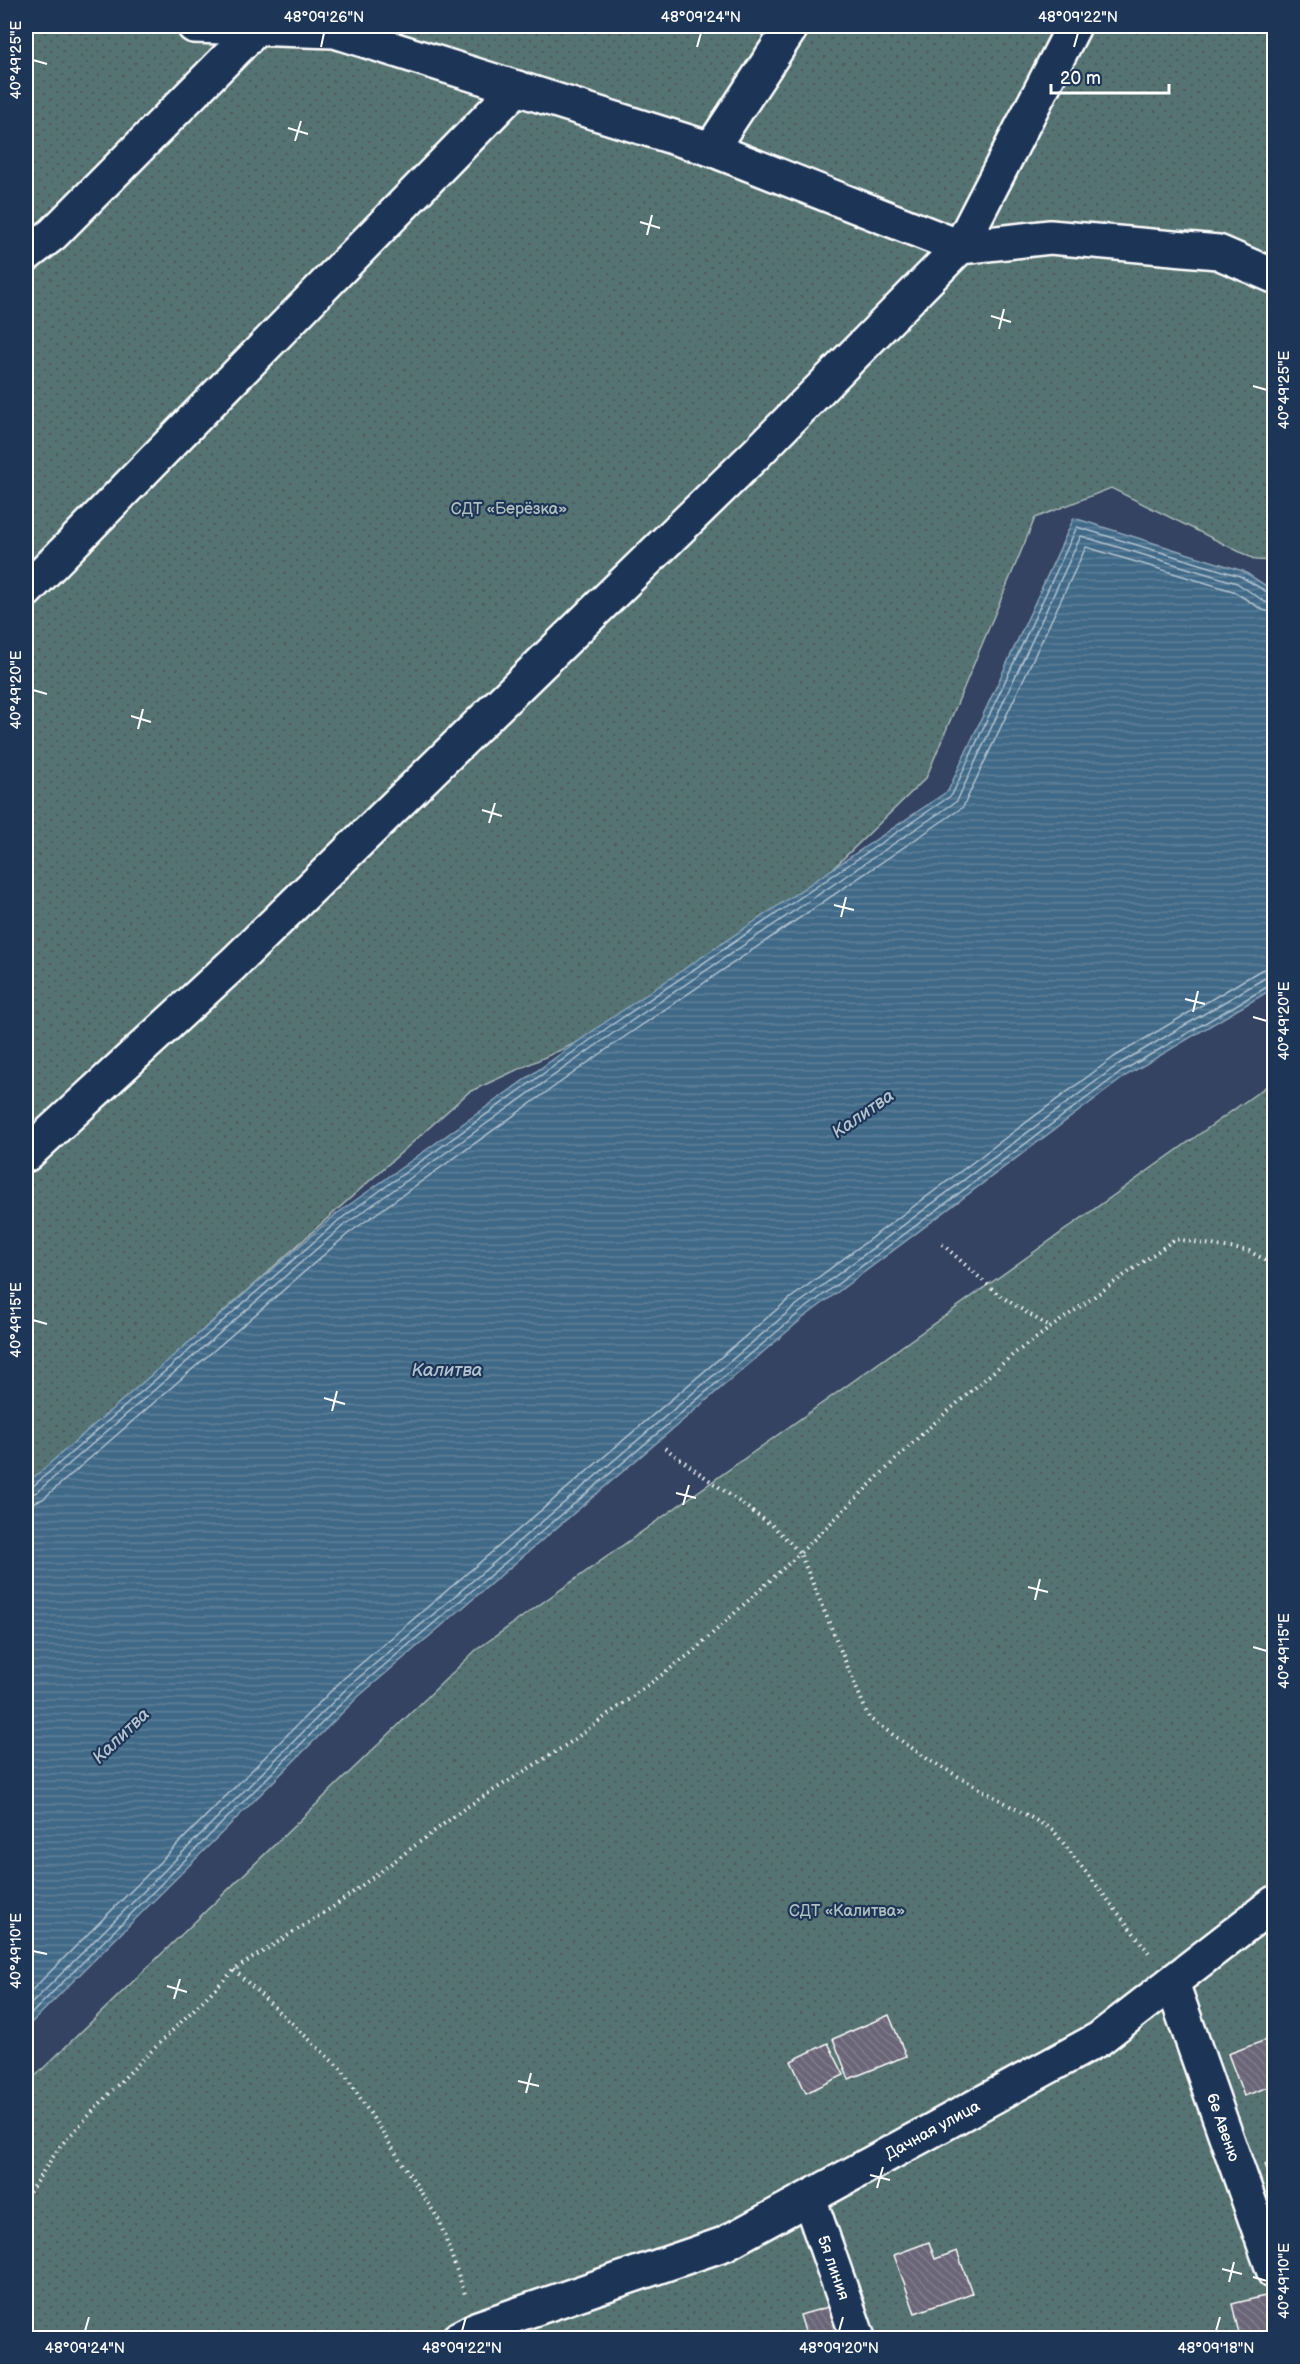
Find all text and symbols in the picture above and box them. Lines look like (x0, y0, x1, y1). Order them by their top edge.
text: 48°09'26"N (284, 8, 364, 27)
text: 48°09'24"N (661, 8, 741, 27)
text: 48°09'22"N (1038, 8, 1118, 27)
text: 40°49'25"E (7, 20, 26, 100)
scale bar (1051, 57, 1170, 95)
text: 20 m (1060, 68, 1101, 89)
text: 40°49'25"E (1275, 350, 1294, 430)
park label: СДТ «Берёзка» (451, 500, 567, 519)
text: 40°49'20"E (7, 650, 26, 730)
text: 40°49'20"E (1275, 981, 1294, 1061)
water label: Калитва (828, 1085, 898, 1143)
text: 40°49'15"E (7, 1282, 26, 1358)
water label: Калитва (411, 1360, 483, 1381)
text: 40°49'15"E (1275, 1613, 1294, 1689)
water label: Калитва (88, 1704, 154, 1768)
park label: СДТ «Калитва» (789, 1902, 905, 1921)
text: 40°49'10"E (7, 1913, 26, 1989)
street label: 6е Авеню (1202, 2091, 1244, 2164)
street label: Дачная улица (882, 2096, 984, 2164)
street label: 5я линия (813, 2233, 854, 2303)
text: 40°49'10"E (1275, 2243, 1294, 2319)
text: 48°09'24"N (45, 2339, 125, 2358)
text: 48°09'22"N (422, 2339, 502, 2358)
text: 48°09'20"N (799, 2339, 879, 2358)
text: 48°09'18"N (1177, 2339, 1255, 2358)

